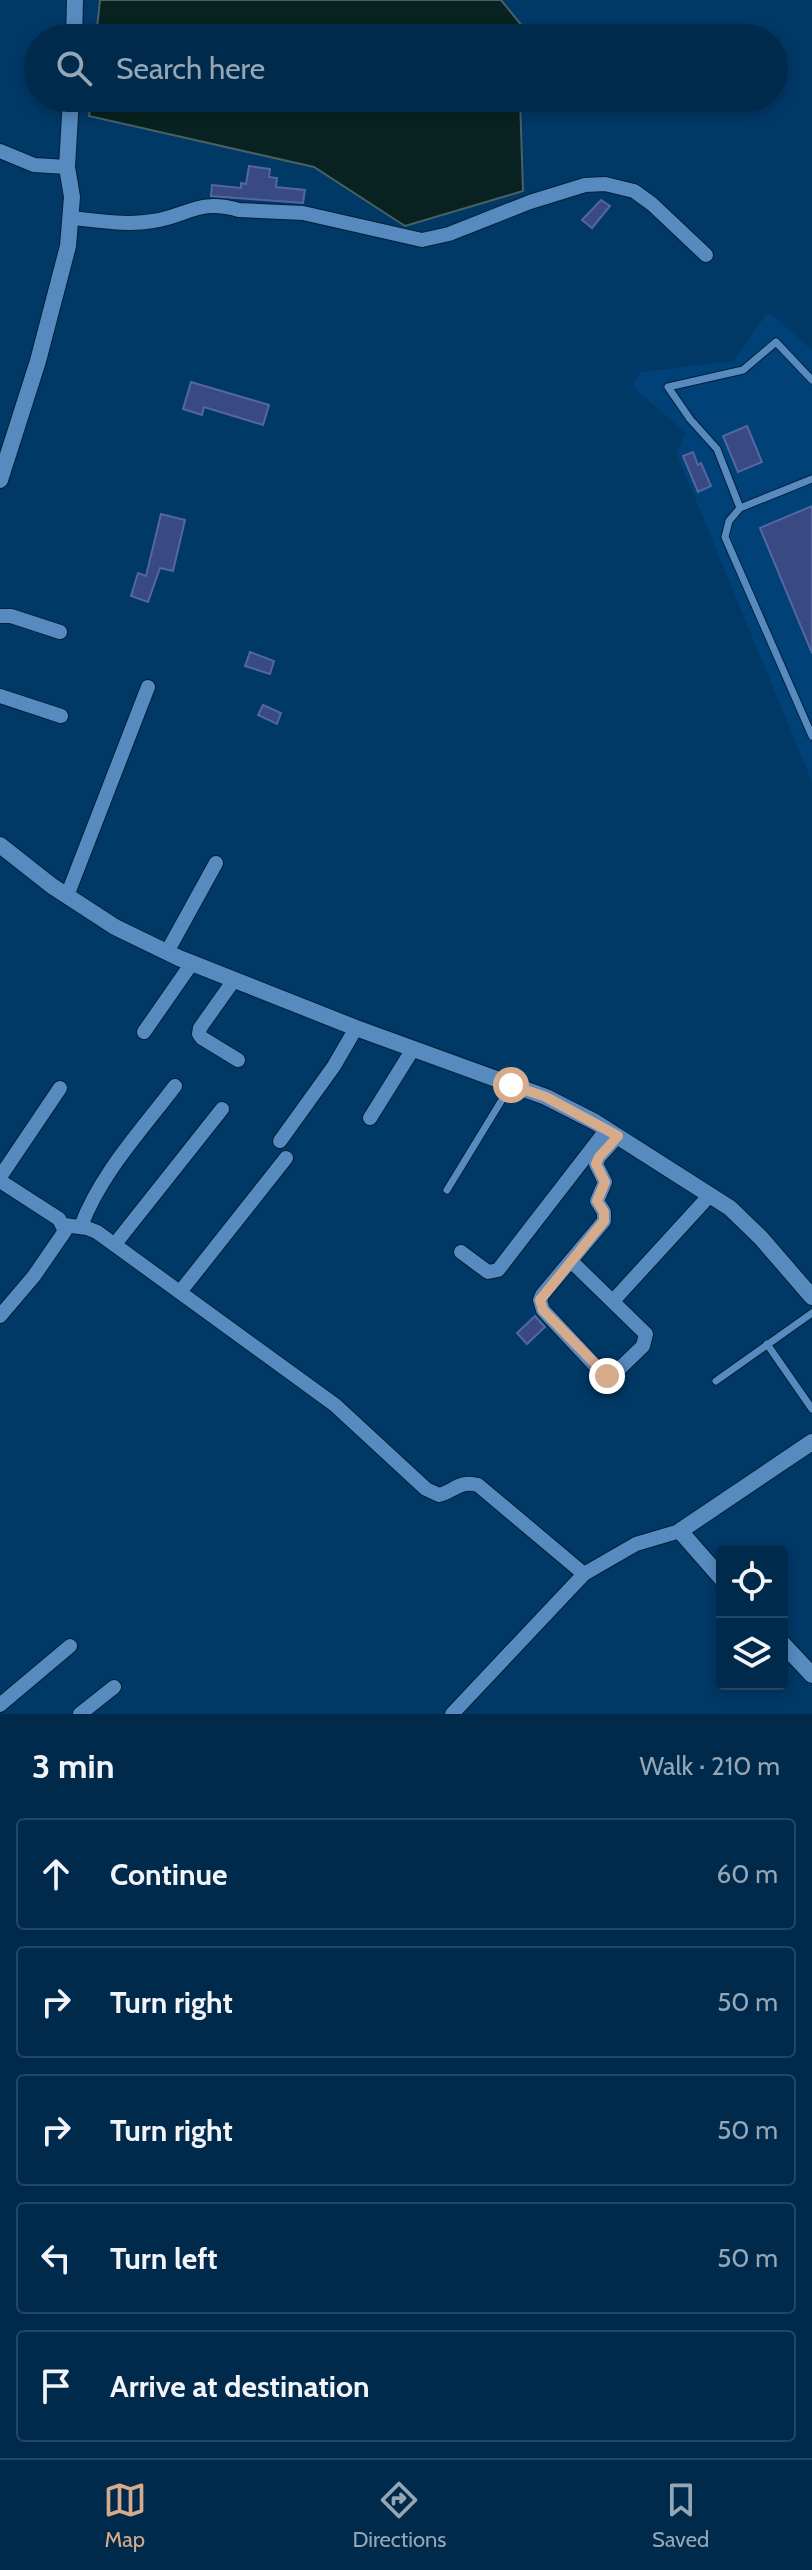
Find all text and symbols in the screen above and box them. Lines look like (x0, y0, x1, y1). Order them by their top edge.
search box (24, 24, 788, 112)
icon: search (52, 46, 96, 90)
text: Search here (116, 50, 265, 87)
route start (493, 1067, 529, 1103)
route end (589, 1358, 625, 1394)
map controls (716, 1546, 788, 1690)
button: locate (716, 1546, 788, 1618)
button: layers (716, 1618, 788, 1690)
text: 3 min (32, 1745, 114, 1787)
text: Walk · 210 m (639, 1750, 780, 1782)
icon: ahead (34, 1852, 78, 1896)
text: Continue (110, 1856, 227, 1893)
text: 60 m (716, 1858, 778, 1890)
icon: right (34, 1980, 78, 2024)
text: Turn right (110, 1984, 233, 2021)
text: 50 m (717, 1986, 778, 2018)
icon: right (34, 2108, 78, 2152)
text: Turn right (110, 2112, 233, 2149)
text: 50 m (717, 2114, 778, 2146)
icon: left (34, 2236, 78, 2280)
text: Turn left (110, 2240, 218, 2277)
text: 50 m (717, 2242, 778, 2274)
icon: arrive (34, 2364, 78, 2408)
text: Arrive at destination (110, 2368, 370, 2405)
tab: Map (103, 2478, 147, 2553)
tab: Directions (352, 2478, 446, 2553)
tab: Saved (652, 2478, 709, 2553)

